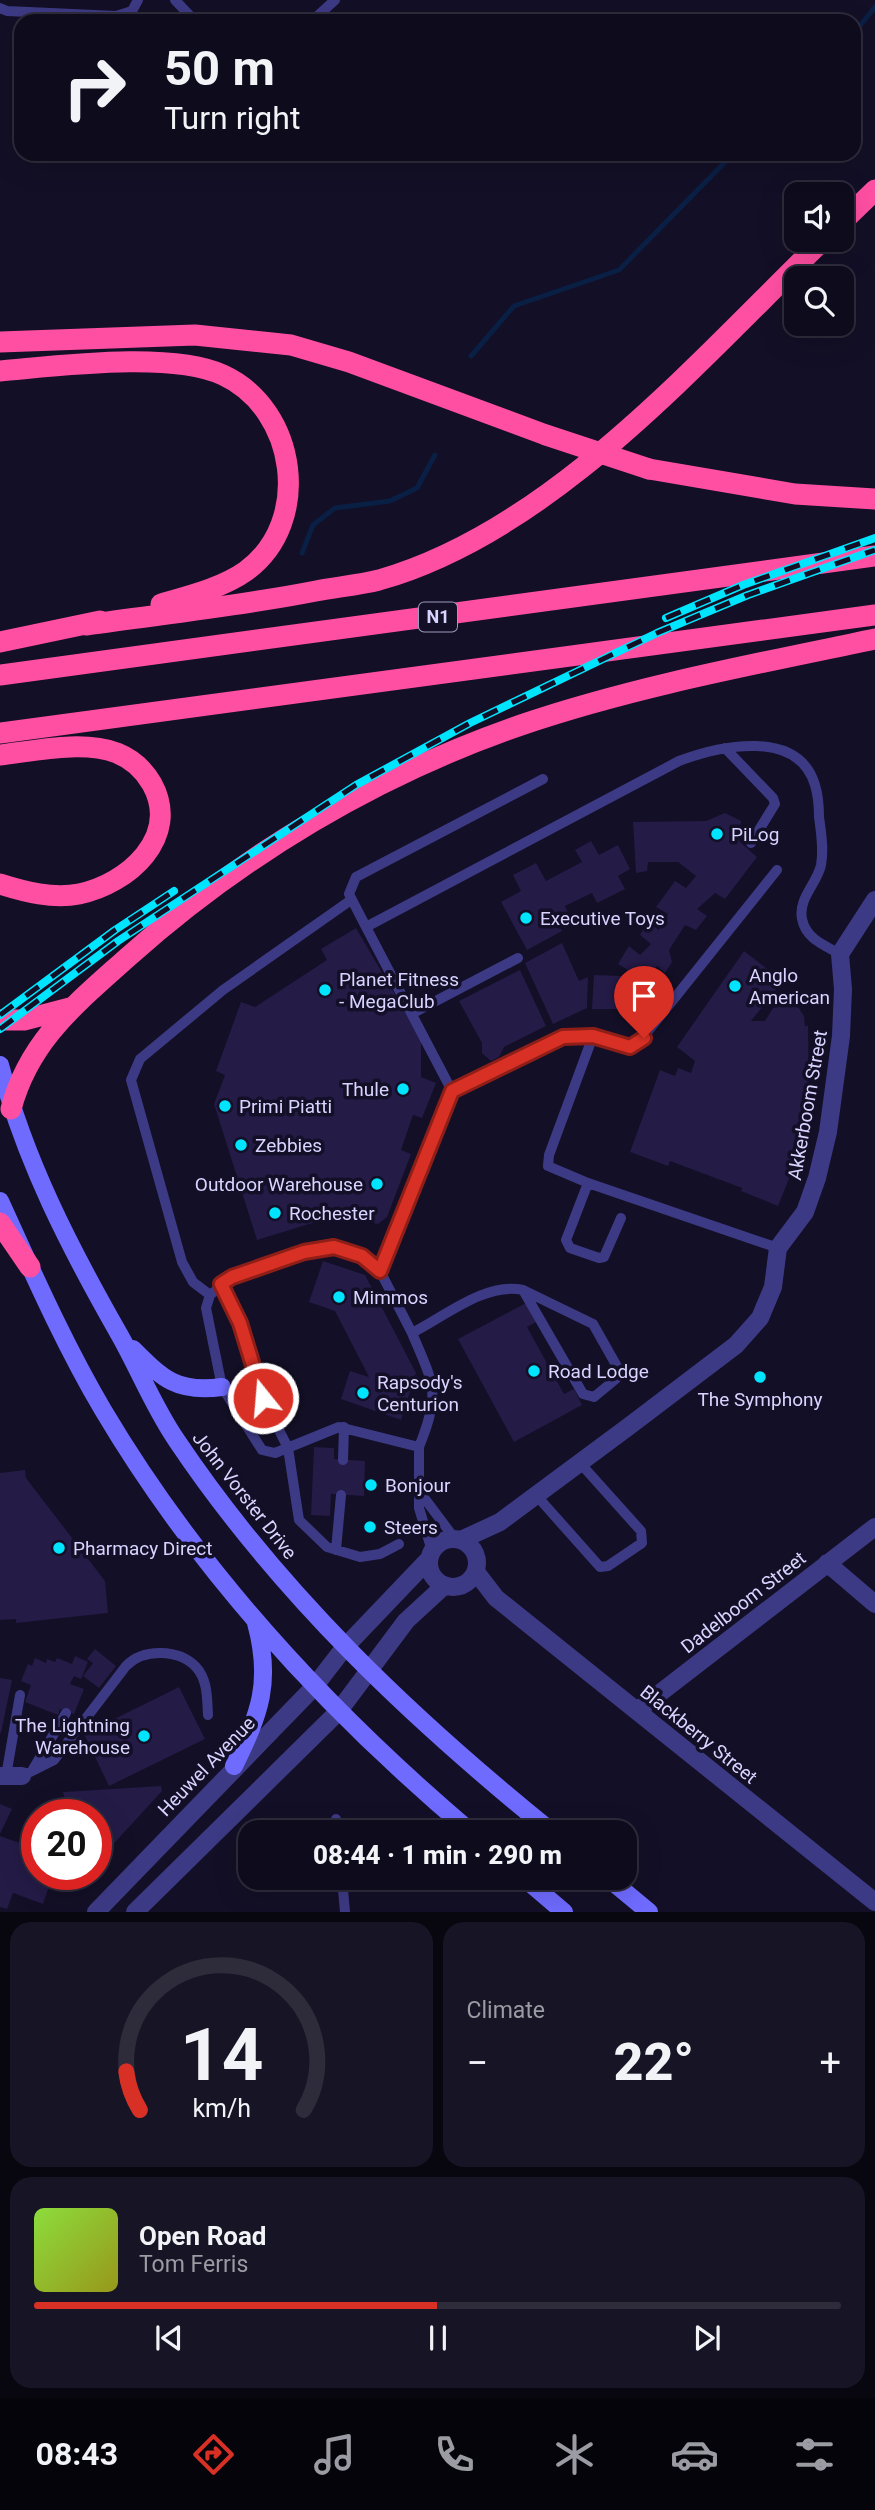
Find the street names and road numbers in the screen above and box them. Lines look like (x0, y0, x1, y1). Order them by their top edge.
road number: N1 (419, 602, 457, 632)
street label: Akkerboom Street (783, 1028, 832, 1182)
street label: John Vorster Drive (188, 1427, 302, 1564)
street label: Dadelboom Street (676, 1547, 810, 1658)
street label: Blackberry Street (635, 1680, 762, 1789)
street label: Heuwel Avenue (153, 1712, 260, 1821)

